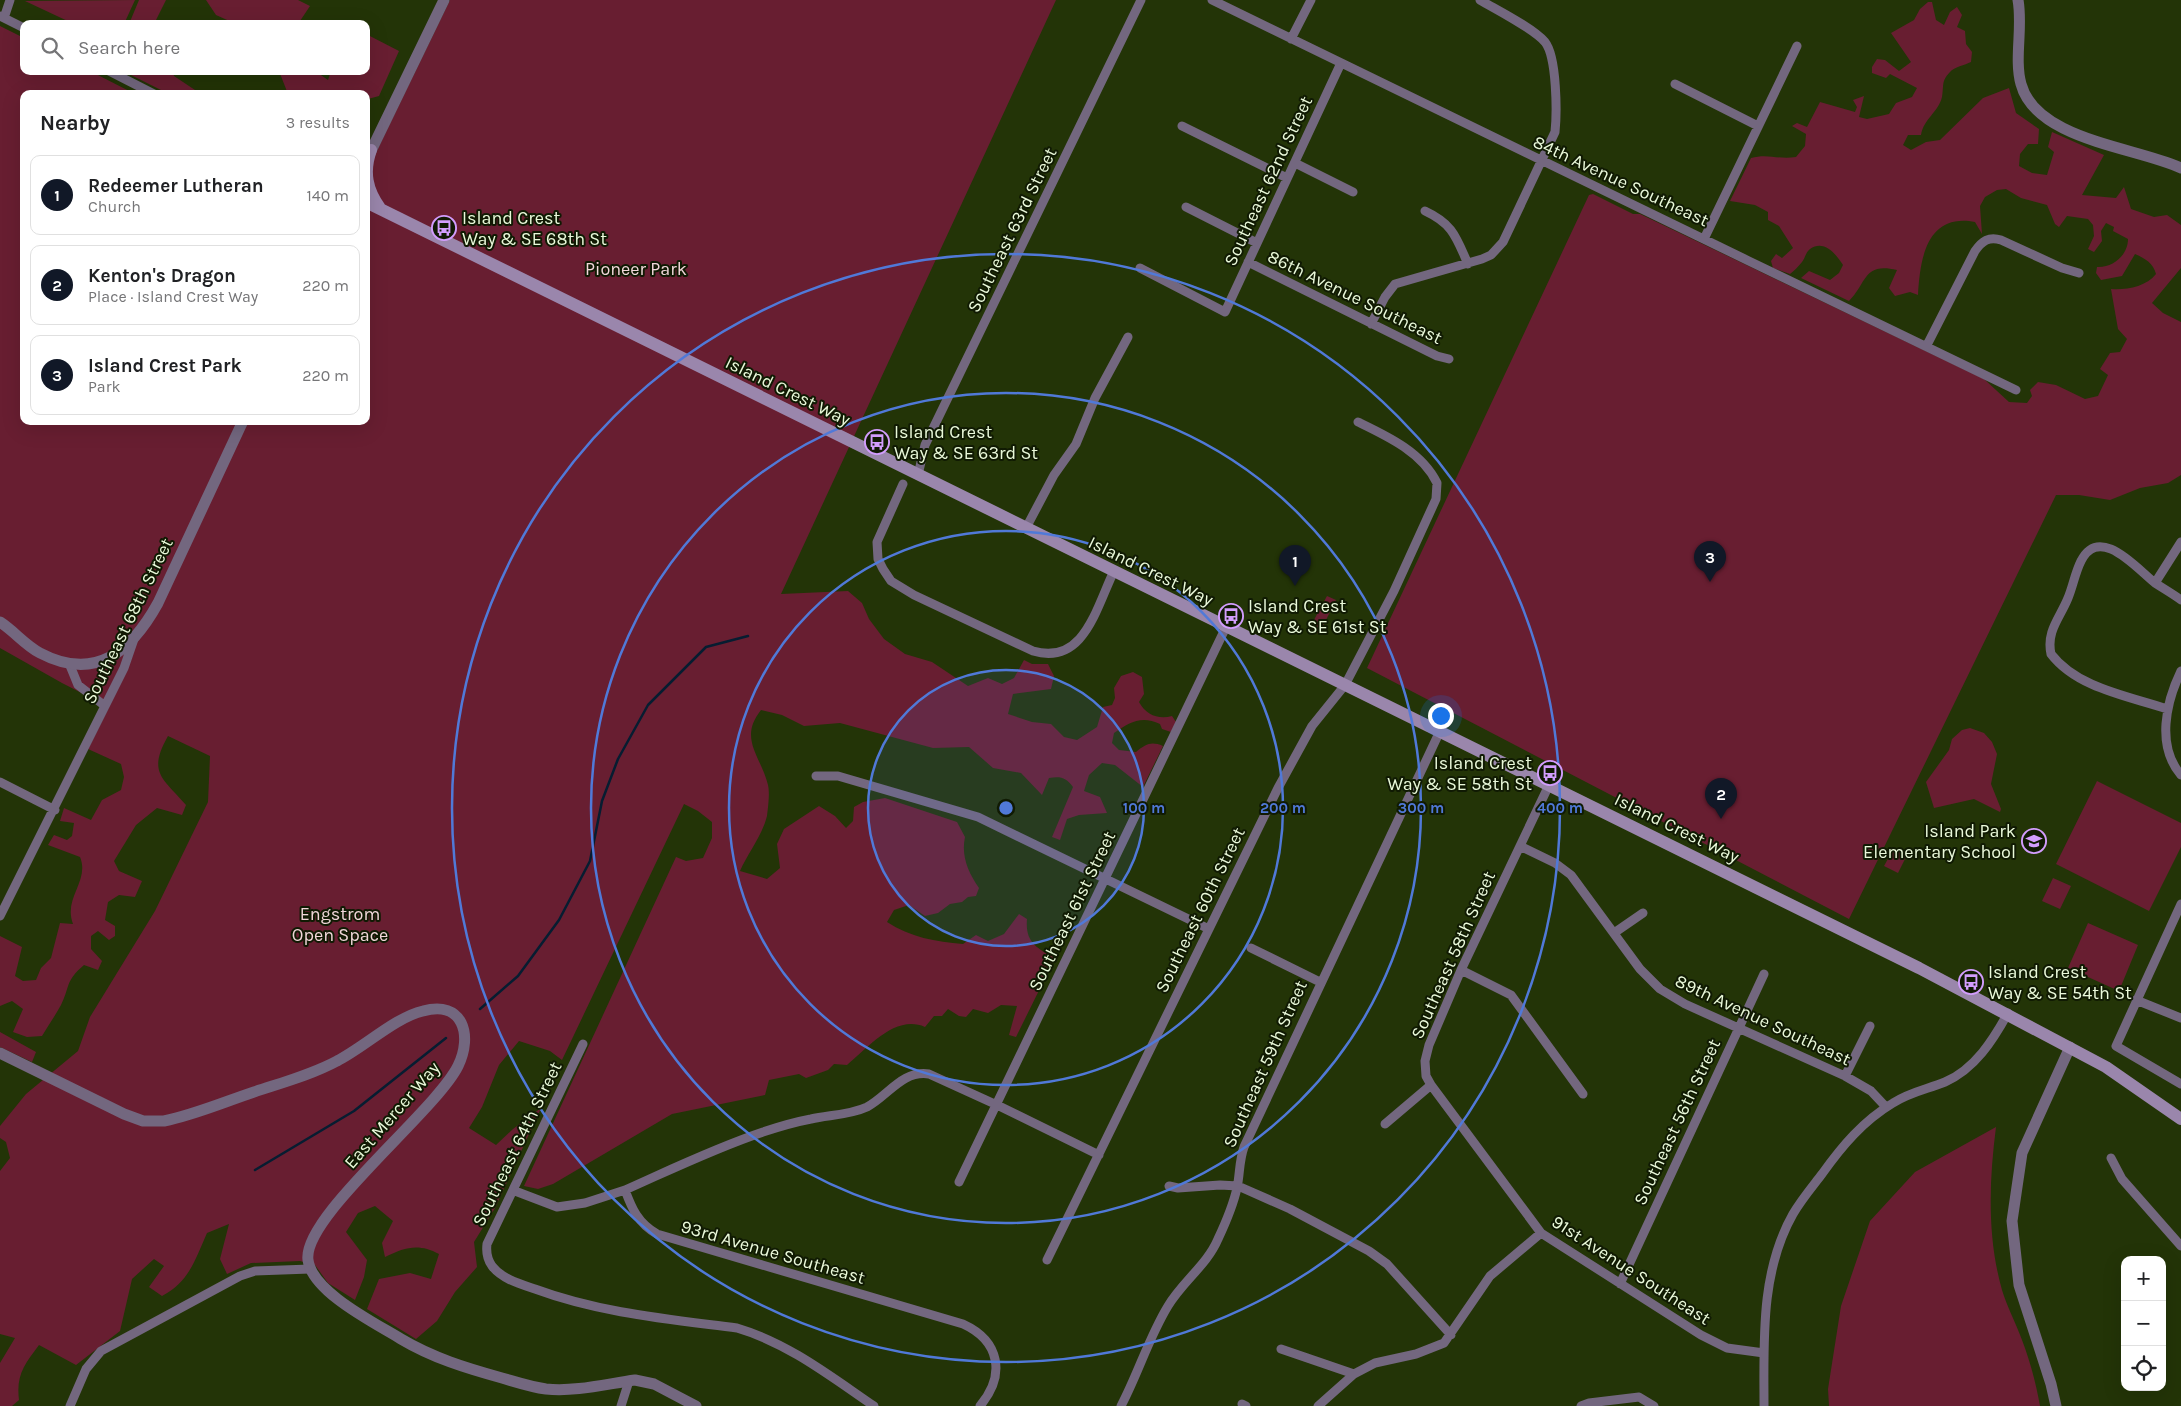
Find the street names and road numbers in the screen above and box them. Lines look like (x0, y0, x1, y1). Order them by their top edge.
street label: Southeast 62nd Street (1219, 92, 1317, 269)
street label: 84th Avenue Southeast (1530, 131, 1712, 231)
street label: Southeast 63rd Street (963, 144, 1062, 316)
street label: 86th Avenue Southeast (1264, 245, 1446, 349)
street label: Island Crest Way (722, 351, 855, 431)
street label: Island Crest Way (1085, 531, 1218, 611)
street label: Southeast 68th Street (78, 534, 178, 707)
street label: Island Crest Way (1611, 788, 1744, 868)
street label: Southeast 60th Street (1150, 824, 1250, 996)
street label: Southeast 61st Street (1024, 827, 1120, 995)
street label: Southeast 58th Street (1406, 867, 1500, 1042)
street label: 89th Avenue Southeast (1672, 970, 1855, 1071)
street label: Southeast 59th Street (1218, 977, 1312, 1151)
street label: Southeast 56th Street (1629, 1035, 1725, 1209)
street label: East Mercer Way (340, 1057, 445, 1173)
street label: Southeast 64th Street (468, 1058, 567, 1230)
street label: 91st Avenue Southeast (1547, 1210, 1715, 1330)
street label: 93rd Avenue Southeast (678, 1215, 868, 1289)

